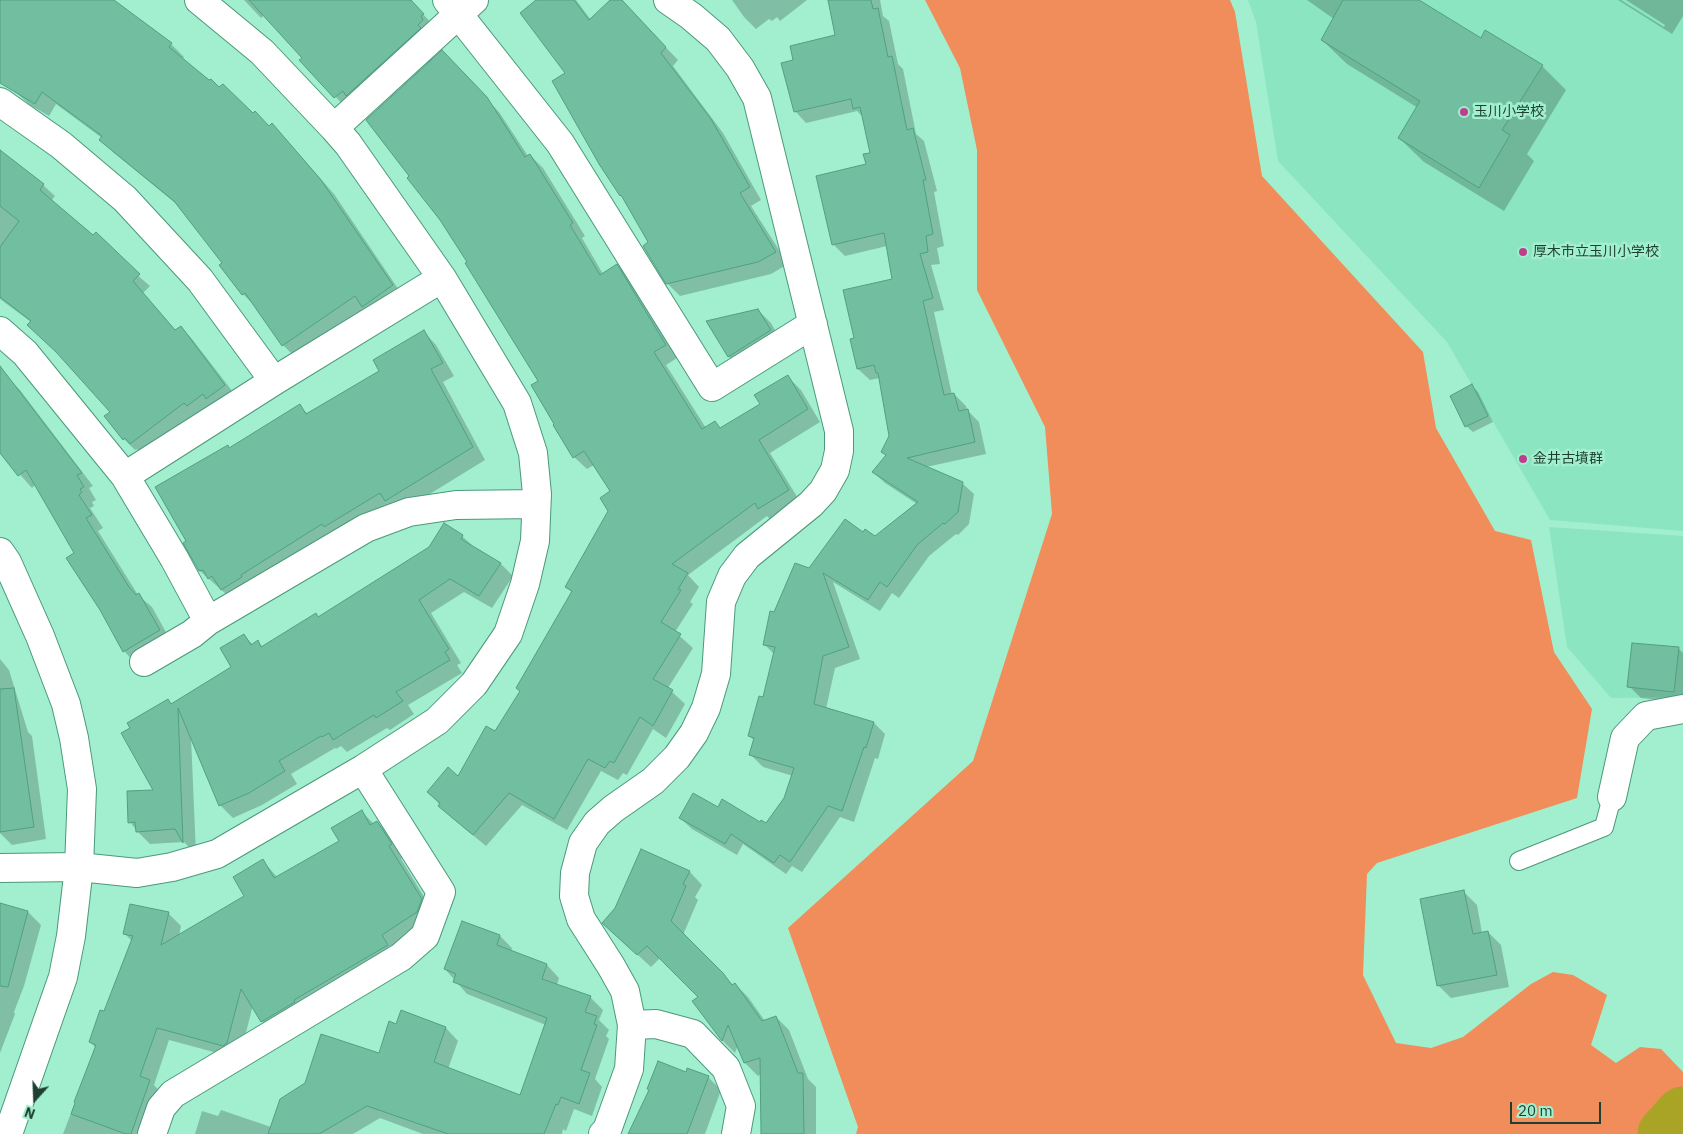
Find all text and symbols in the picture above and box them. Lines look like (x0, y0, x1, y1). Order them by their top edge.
place label: 玉川小学校 (1474, 104, 1544, 120)
marker: 玉川小学校 (1458, 106, 1470, 118)
place label: 厚木市立玉川小学校 (1533, 244, 1659, 260)
marker: 厚木市立玉川小学校 (1517, 246, 1529, 258)
place label: 金井古墳群 (1533, 451, 1603, 467)
marker: 金井古墳群 (1517, 453, 1529, 465)
north arrow (10, 1074, 60, 1124)
scale bar (1513, 1092, 1604, 1124)
text: 20 m (1518, 1101, 1553, 1120)
text: N (22, 1103, 38, 1123)

